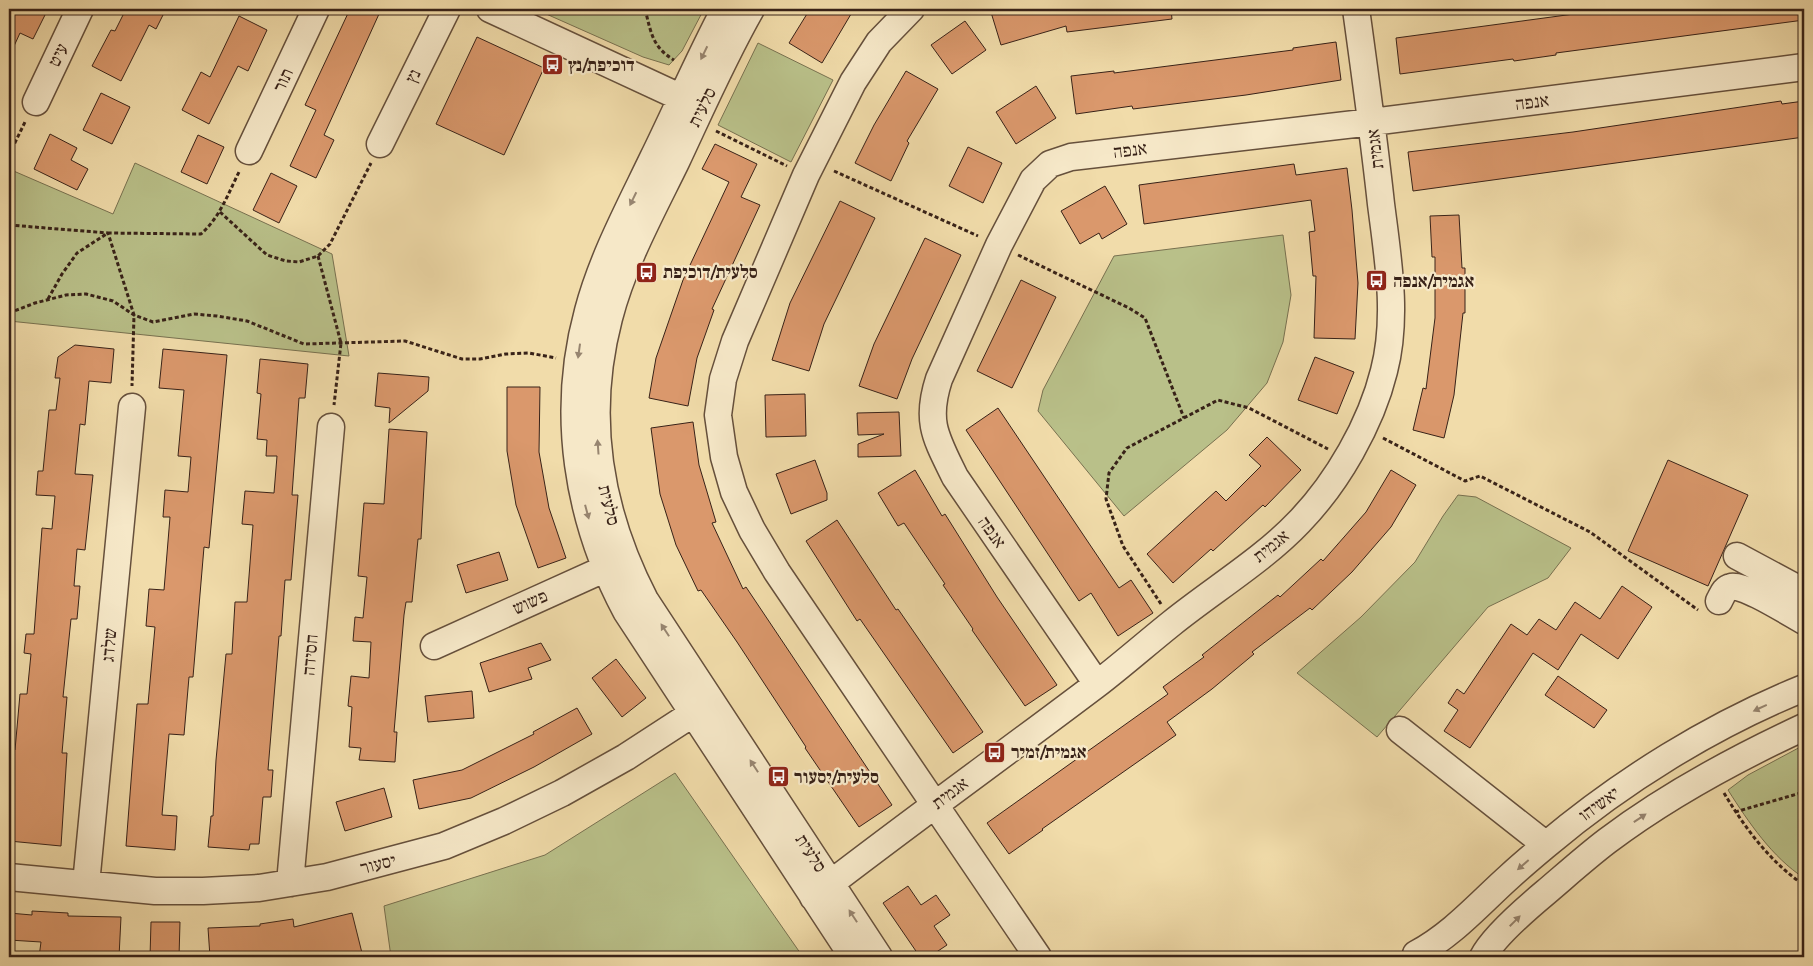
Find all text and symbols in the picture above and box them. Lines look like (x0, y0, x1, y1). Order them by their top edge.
street label: עיט (44, 40, 74, 71)
one-way arrow (700, 45, 708, 60)
bus stop icon: דוכיפת/נץ (540, 53, 564, 77)
place label: דוכיפת/נץ (568, 55, 635, 77)
street label: תור (269, 65, 299, 96)
street label: נץ (401, 66, 427, 87)
street label: סלעית (684, 84, 722, 131)
street label: אנפה (1514, 90, 1550, 116)
street label: אגמית (1363, 128, 1389, 170)
street label: אנפה (1112, 138, 1148, 164)
one-way arrow (629, 192, 637, 206)
bus stop icon: סלעית/דוכיפת (635, 260, 659, 284)
place label: סלעית/דוכיפת (663, 262, 758, 284)
bus stop icon: אגמית/אנפה (1365, 269, 1389, 293)
place label: אגמית/אנפה (1393, 271, 1474, 293)
one-way arrow (575, 344, 583, 360)
one-way arrow (594, 439, 602, 455)
street label: סלעית (592, 483, 624, 528)
one-way arrow (583, 505, 591, 520)
street label: אנפה (972, 512, 1010, 553)
street label: אגמית (1249, 526, 1294, 568)
street label: פשוש (509, 586, 551, 620)
one-way arrow (660, 624, 669, 637)
street label: שלדג (98, 627, 122, 663)
street label: חסידה (298, 633, 324, 677)
one-way arrow (1753, 704, 1767, 712)
bus stop icon: אגמית/זמיר (983, 740, 1007, 764)
place label: אגמית/זמיר (1011, 742, 1087, 764)
one-way arrow (749, 759, 759, 773)
bus stop icon: סלעית/יסעור (766, 765, 790, 789)
place label: סלעית/יסעור (794, 767, 879, 789)
street label: אגמית (928, 773, 973, 815)
street label: יאשיהו (1575, 783, 1624, 827)
one-way arrow (1634, 813, 1647, 823)
street label: סלעית (790, 830, 831, 877)
street label: יסעור (358, 850, 399, 880)
one-way arrow (1517, 859, 1530, 870)
one-way arrow (848, 910, 857, 923)
one-way arrow (1509, 915, 1521, 927)

